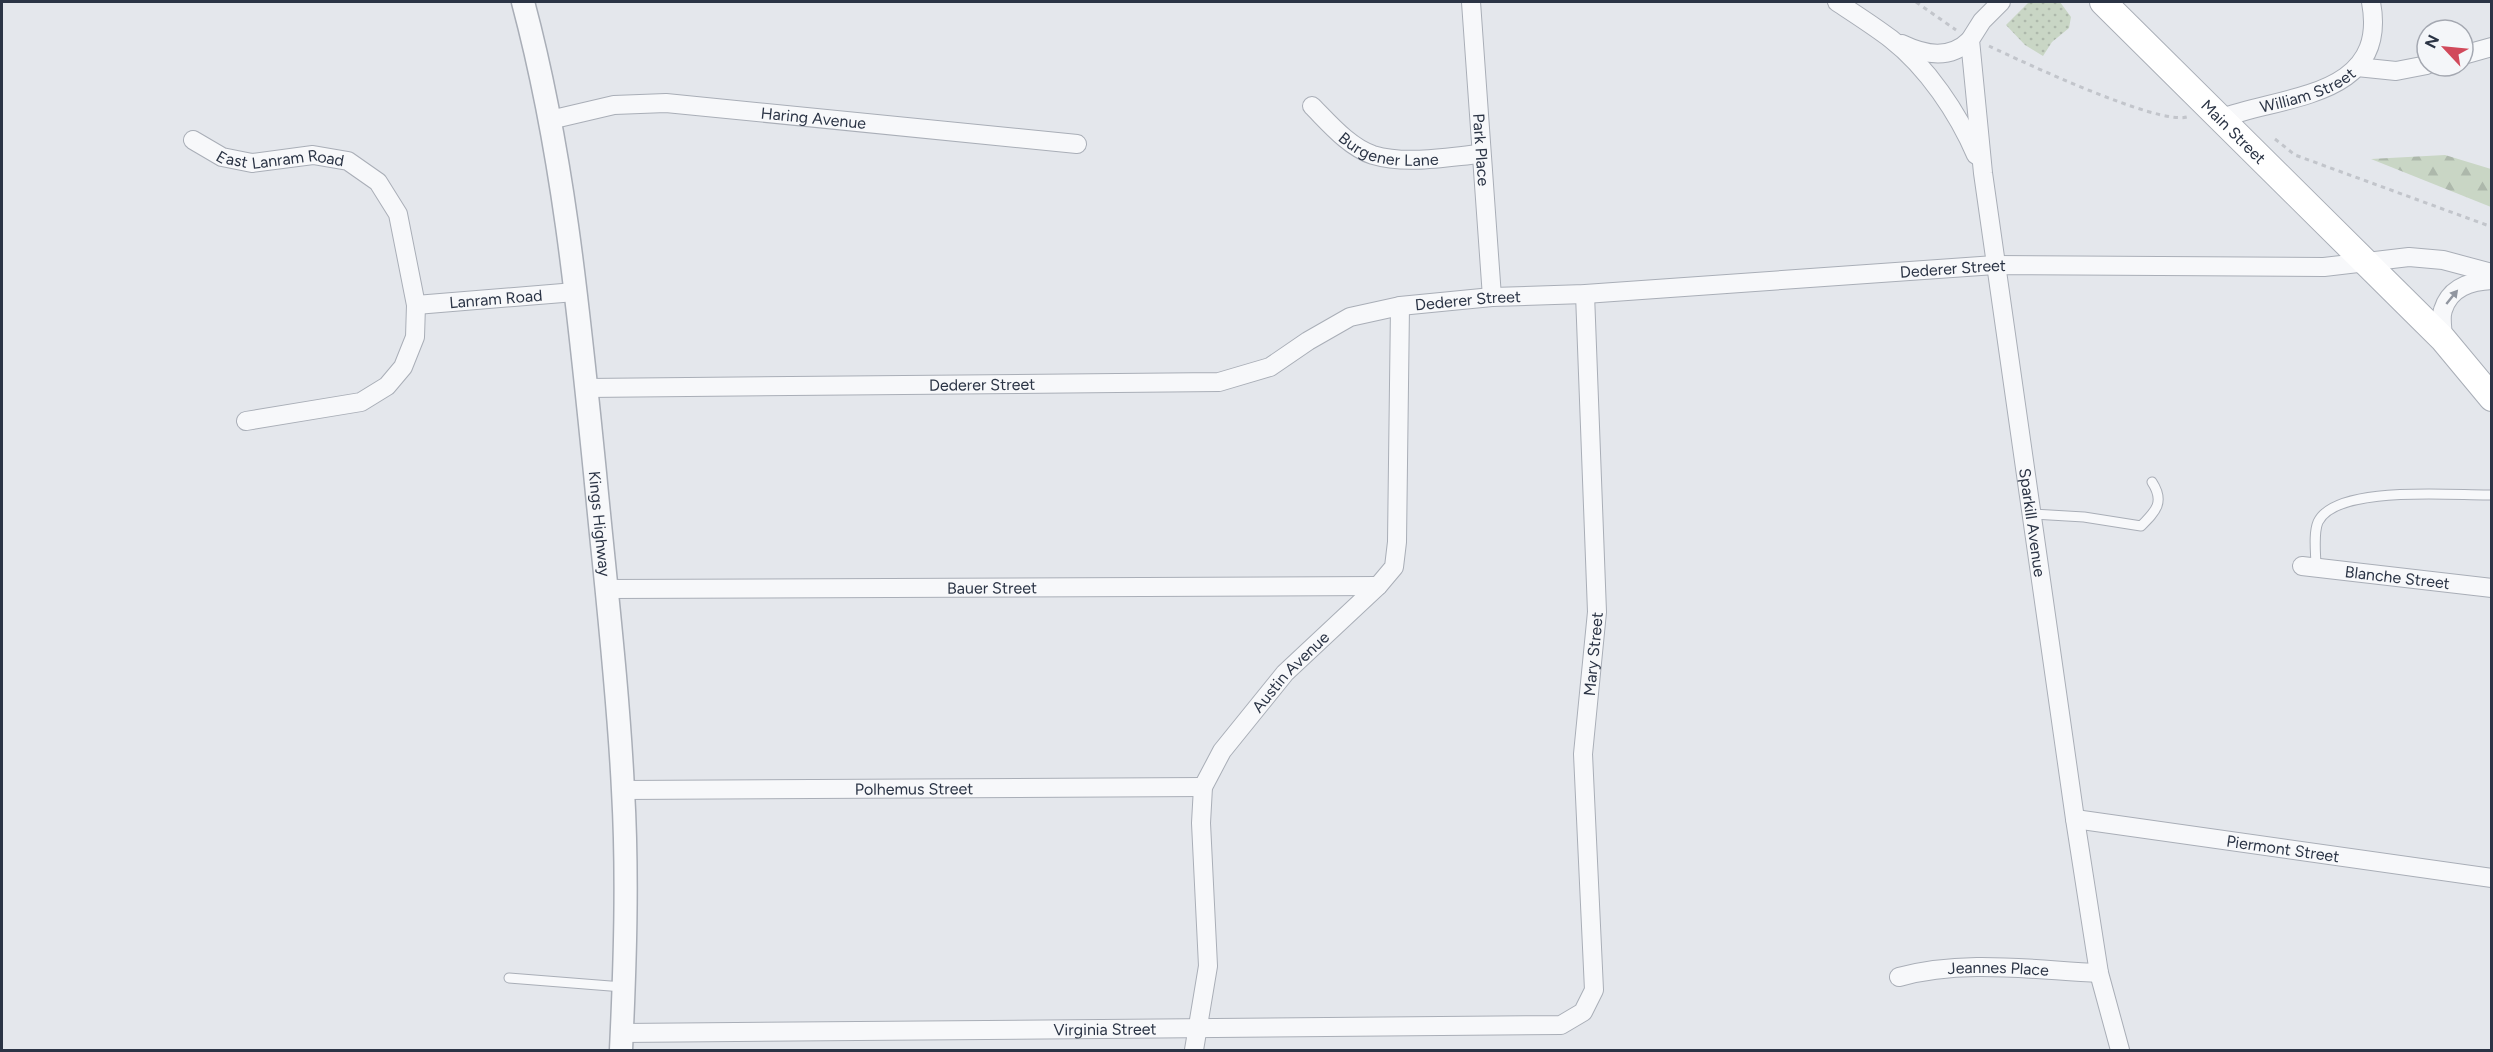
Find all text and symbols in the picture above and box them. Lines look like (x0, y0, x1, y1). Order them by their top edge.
north arrow (2415, 18, 2475, 78)
text: N (2421, 32, 2443, 51)
street label: William Street (2258, 64, 2359, 116)
street label: Main Street (2197, 95, 2270, 168)
street label: Haring Avenue (760, 103, 867, 132)
street label: Park Place (1469, 113, 1494, 187)
street label: Burgener Lane (1335, 128, 1439, 169)
street label: East Lanram Road (213, 145, 346, 172)
street label: Dederer Street (1899, 255, 2006, 281)
street label: Lanram Road (448, 285, 543, 312)
street label: Dederer Street (1414, 287, 1521, 314)
one-way arrow (2446, 289, 2459, 305)
street label: Dederer Street (929, 374, 1035, 394)
street label: Sparkill Avenue (2016, 467, 2050, 578)
street label: Kings Highway (585, 470, 615, 578)
street label: Blanche Street (2344, 562, 2451, 593)
street label: Bauer Street (947, 578, 1037, 597)
street label: Mary Street (1579, 611, 1606, 697)
street label: Austin Avenue (1248, 627, 1333, 716)
street label: Polhemus Street (855, 779, 973, 798)
street label: Piermont Street (2225, 831, 2341, 866)
street label: Jeannes Place (1947, 957, 2050, 979)
street label: Virginia Street (1053, 1019, 1157, 1039)

